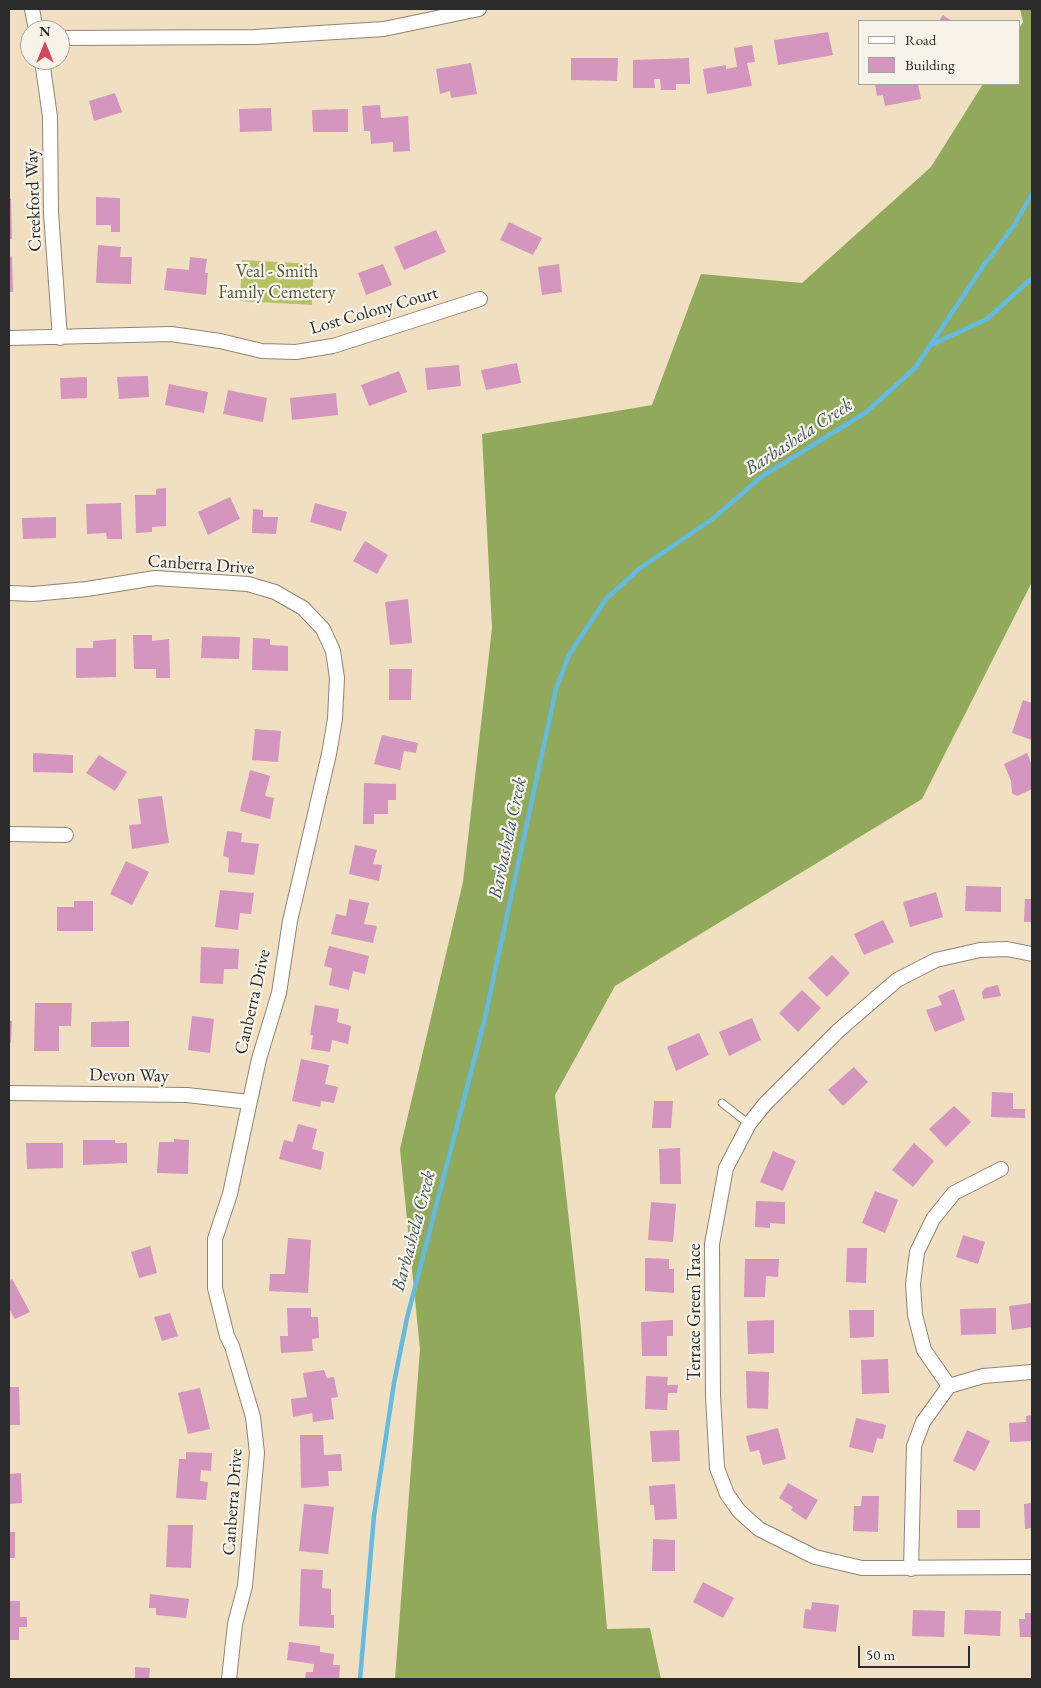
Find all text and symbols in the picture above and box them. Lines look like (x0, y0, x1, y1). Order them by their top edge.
north arrow (20, 20, 70, 70)
legend (858, 20, 1021, 85)
text: N (39, 22, 51, 40)
text: Road (905, 30, 936, 49)
text: Building (905, 55, 955, 74)
street label: Creekford Way (21, 148, 47, 252)
park label: Veal - Smith Family Cemetery (218, 261, 336, 304)
street label: Lost Colony Court (307, 282, 441, 340)
water label: Barbashela Creek (741, 394, 857, 480)
street label: Canberra Drive (147, 550, 255, 580)
water label: Barbashela Creek (484, 775, 532, 901)
street label: Canberra Drive (230, 947, 276, 1057)
street label: Devon Way (89, 1065, 169, 1087)
water label: Barbashela Creek (387, 1168, 441, 1294)
street label: Terrace Green Trace (684, 1243, 706, 1381)
street label: Canberra Drive (218, 1448, 248, 1556)
scale bar (861, 1636, 974, 1668)
text: 50 m (866, 1645, 895, 1664)

